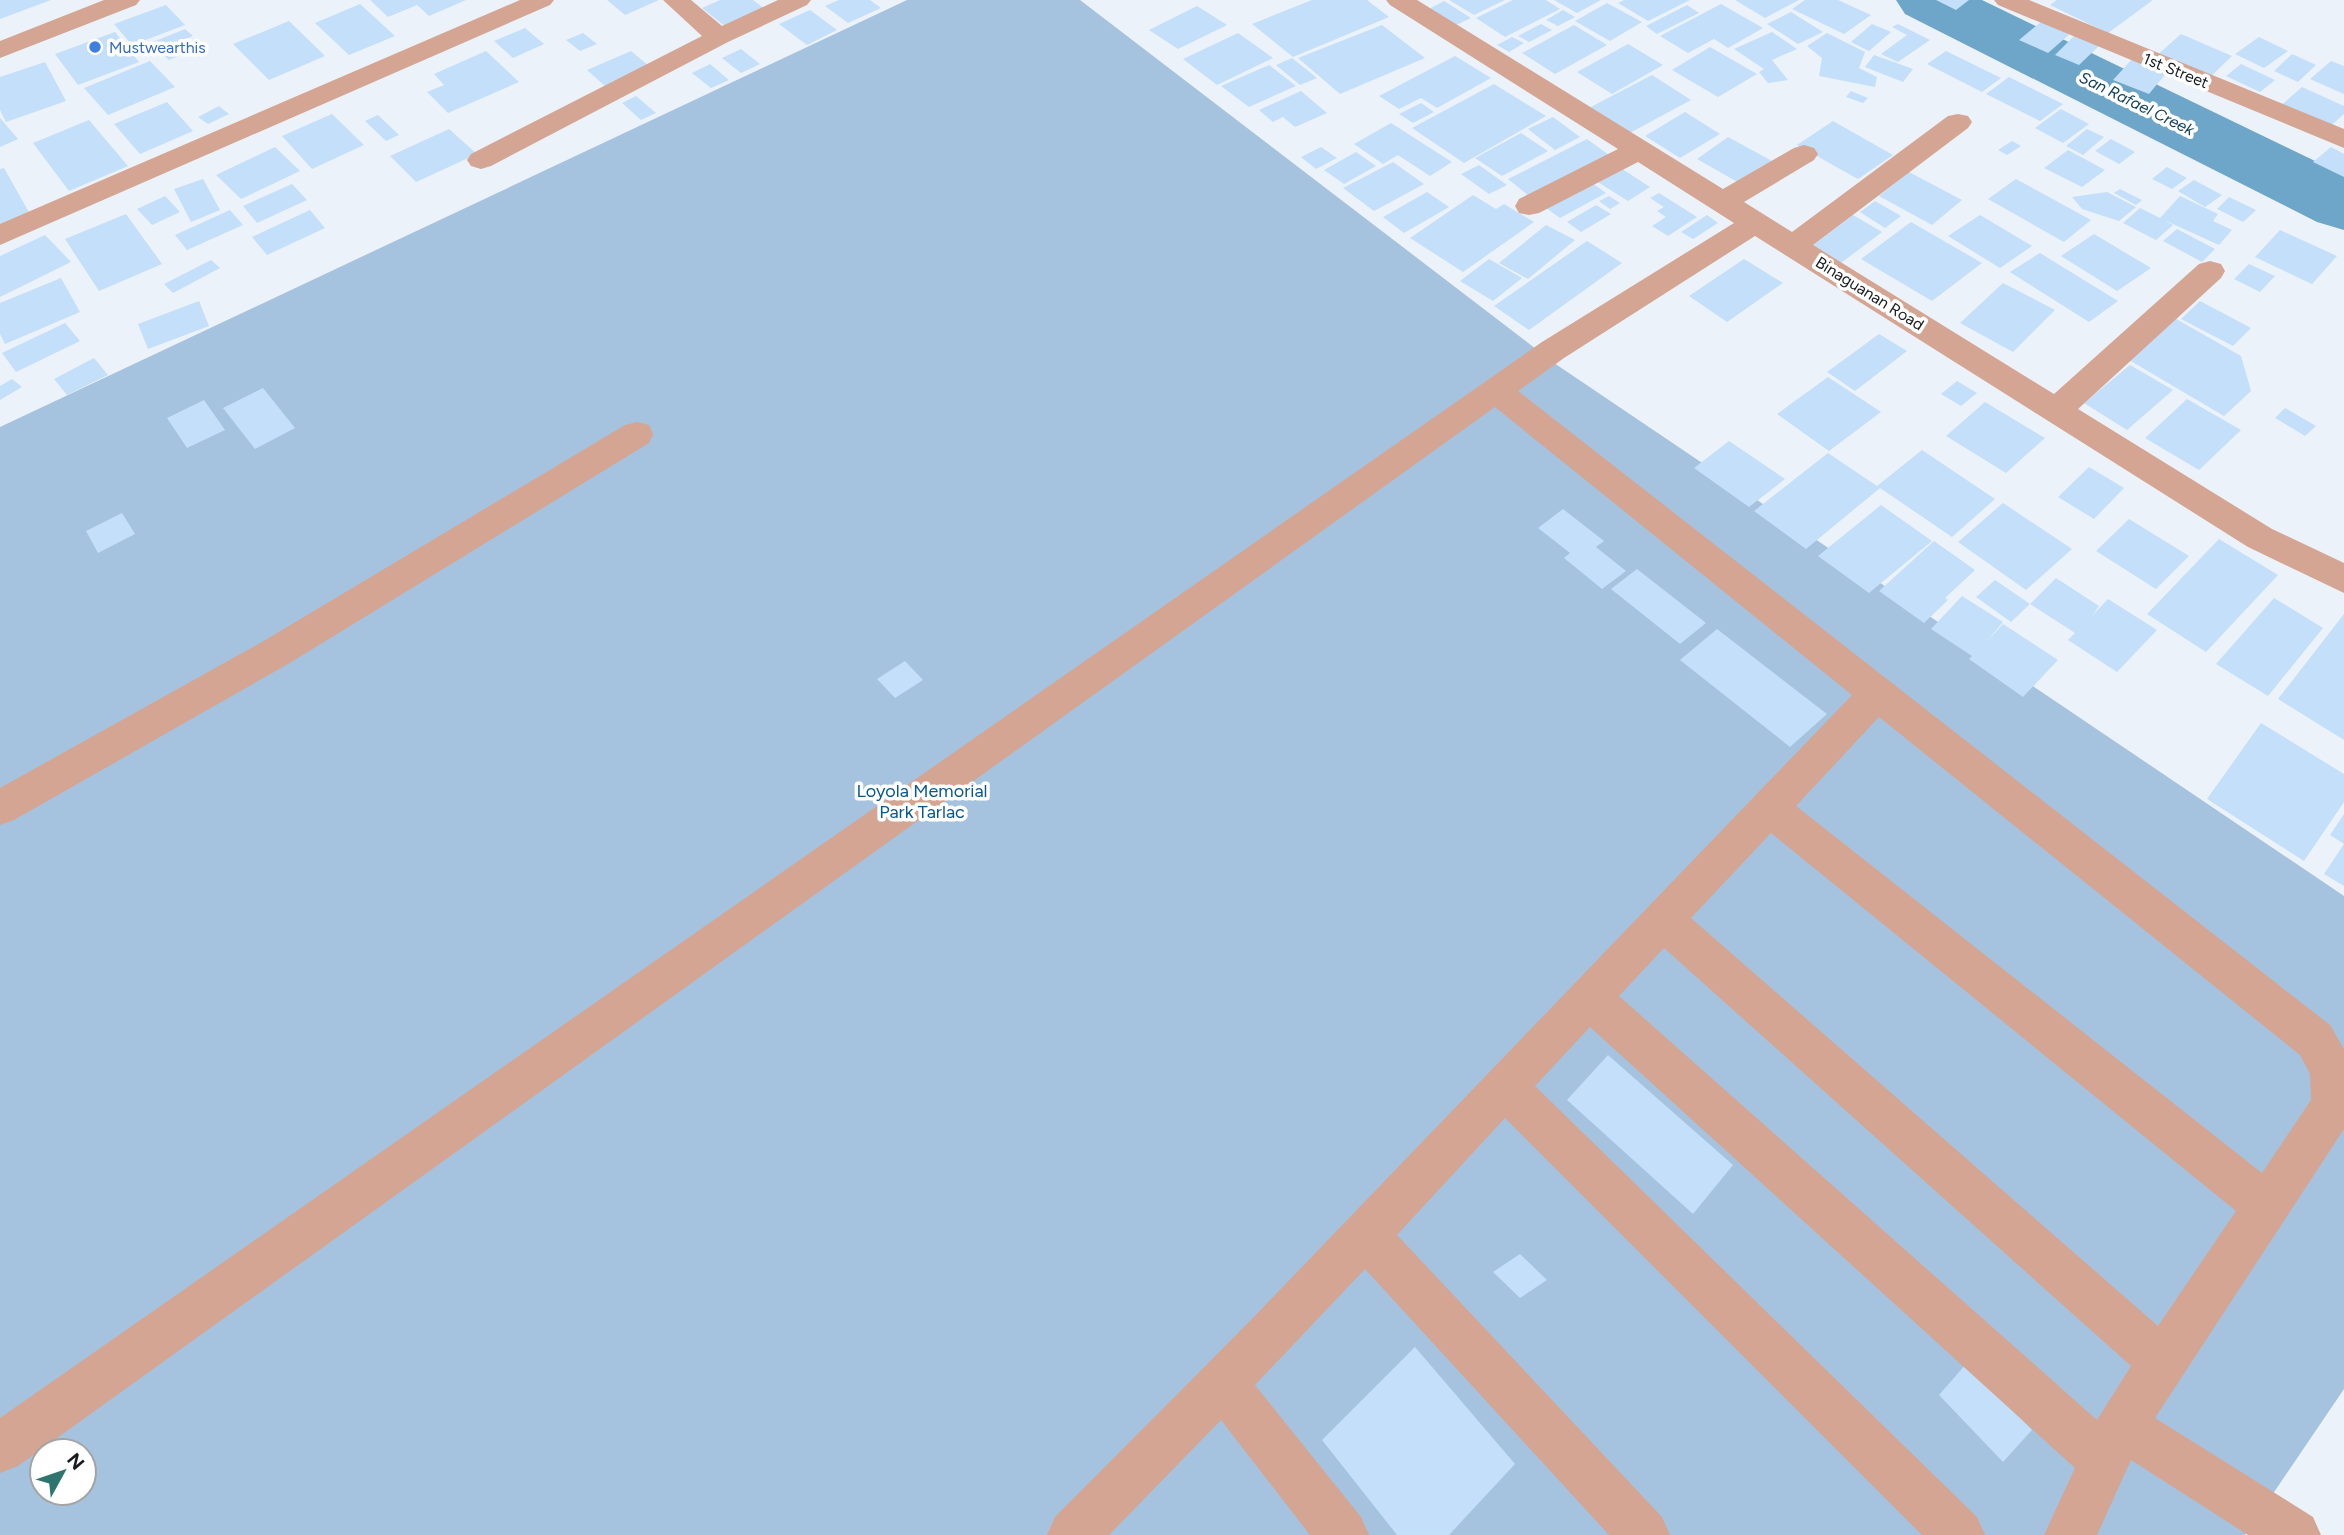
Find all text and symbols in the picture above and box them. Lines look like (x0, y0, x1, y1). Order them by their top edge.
place label: Mustwearthis (109, 38, 206, 57)
marker: Mustwearthis (87, 39, 103, 55)
street label: 1st Street (2140, 49, 2211, 92)
water label: San Rafael Creek (2076, 67, 2198, 140)
street label: Binaguanan Road (1812, 253, 1927, 334)
park label: Loyola Memorial Park Tarlac (856, 780, 988, 823)
north arrow (28, 1437, 98, 1507)
text: N (62, 1448, 89, 1474)

